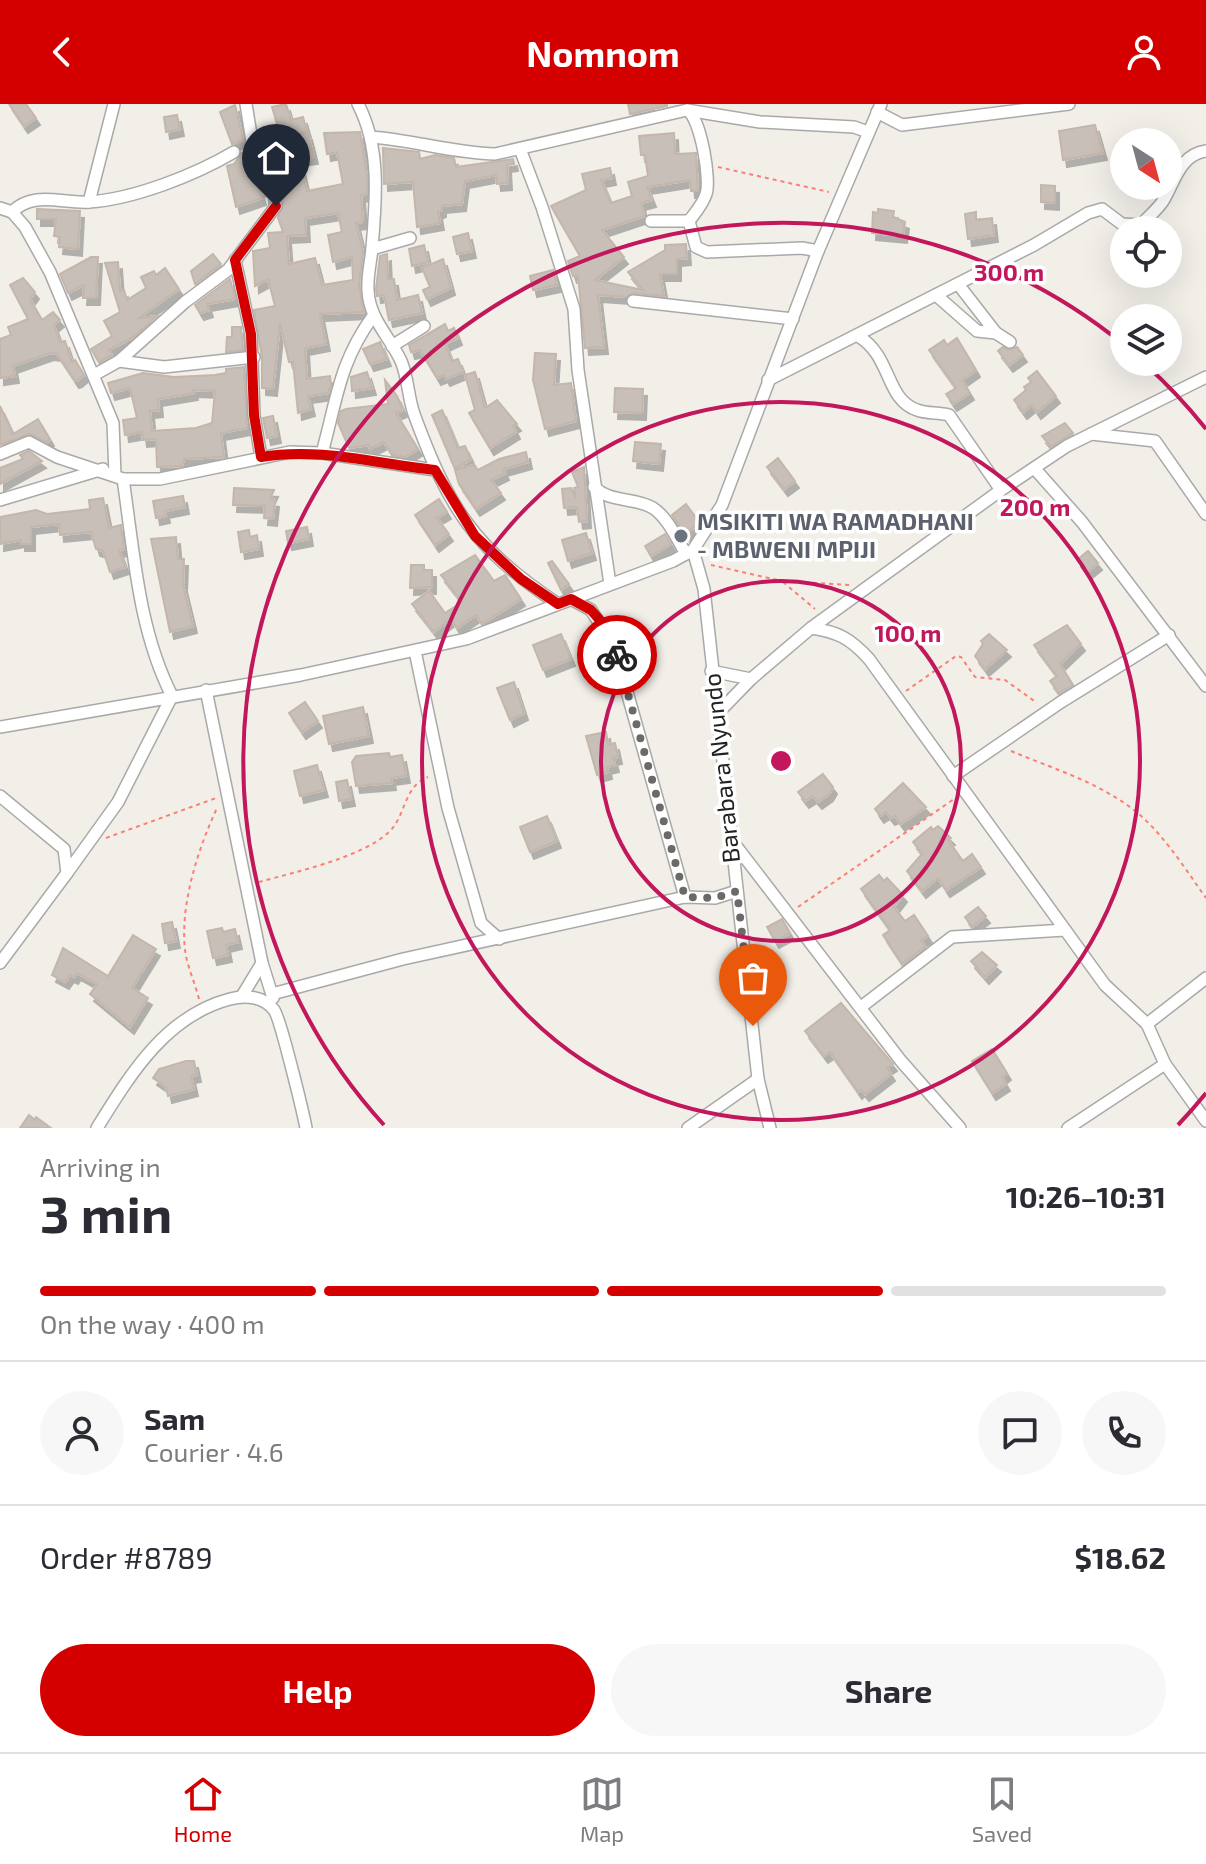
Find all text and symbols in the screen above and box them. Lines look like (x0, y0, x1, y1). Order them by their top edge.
icon: back (40, 30, 84, 74)
icon: person (1122, 30, 1166, 74)
text: Nomnom (526, 31, 680, 74)
pin (242, 124, 310, 206)
north arrow (1110, 128, 1182, 200)
map controls (1110, 128, 1182, 376)
icon: home (254, 136, 298, 180)
button: locate (1110, 216, 1182, 288)
text: 300 m (974, 257, 1044, 286)
button: layers (1110, 304, 1182, 376)
text: 200 m (1000, 492, 1070, 521)
place label: MSIKITI WA RAMADHANI - MBWENI MPIJI (697, 506, 974, 563)
marker: MSIKITI WA RAMADHANI - MBWENI MPIJI (672, 527, 690, 545)
courier (577, 615, 657, 695)
text: 100 m (875, 618, 941, 647)
icon: bike (595, 633, 639, 677)
street label: Barabara Nyundo (696, 672, 745, 864)
centre of rings (767, 747, 795, 775)
pin (719, 944, 787, 1026)
icon: bag (731, 956, 775, 1000)
text: Arriving in (40, 1151, 161, 1182)
text: 10:26–10:31 (1006, 1178, 1166, 1214)
text: 3 min (40, 1181, 172, 1243)
text: On the way · 400 m (40, 1308, 265, 1339)
button: person (40, 1391, 124, 1475)
button: chat (978, 1391, 1062, 1475)
button: phone (1082, 1391, 1166, 1475)
text: Sam (144, 1400, 205, 1436)
text: Courier · 4.6 (144, 1436, 284, 1467)
text: Order #8789 (40, 1539, 213, 1575)
text: $18.62 (1075, 1539, 1166, 1575)
button: Help (40, 1644, 595, 1736)
button: Share (611, 1644, 1166, 1736)
tab: Home (174, 1772, 232, 1846)
tab: Map (580, 1772, 624, 1846)
tab: Saved (972, 1772, 1032, 1846)

